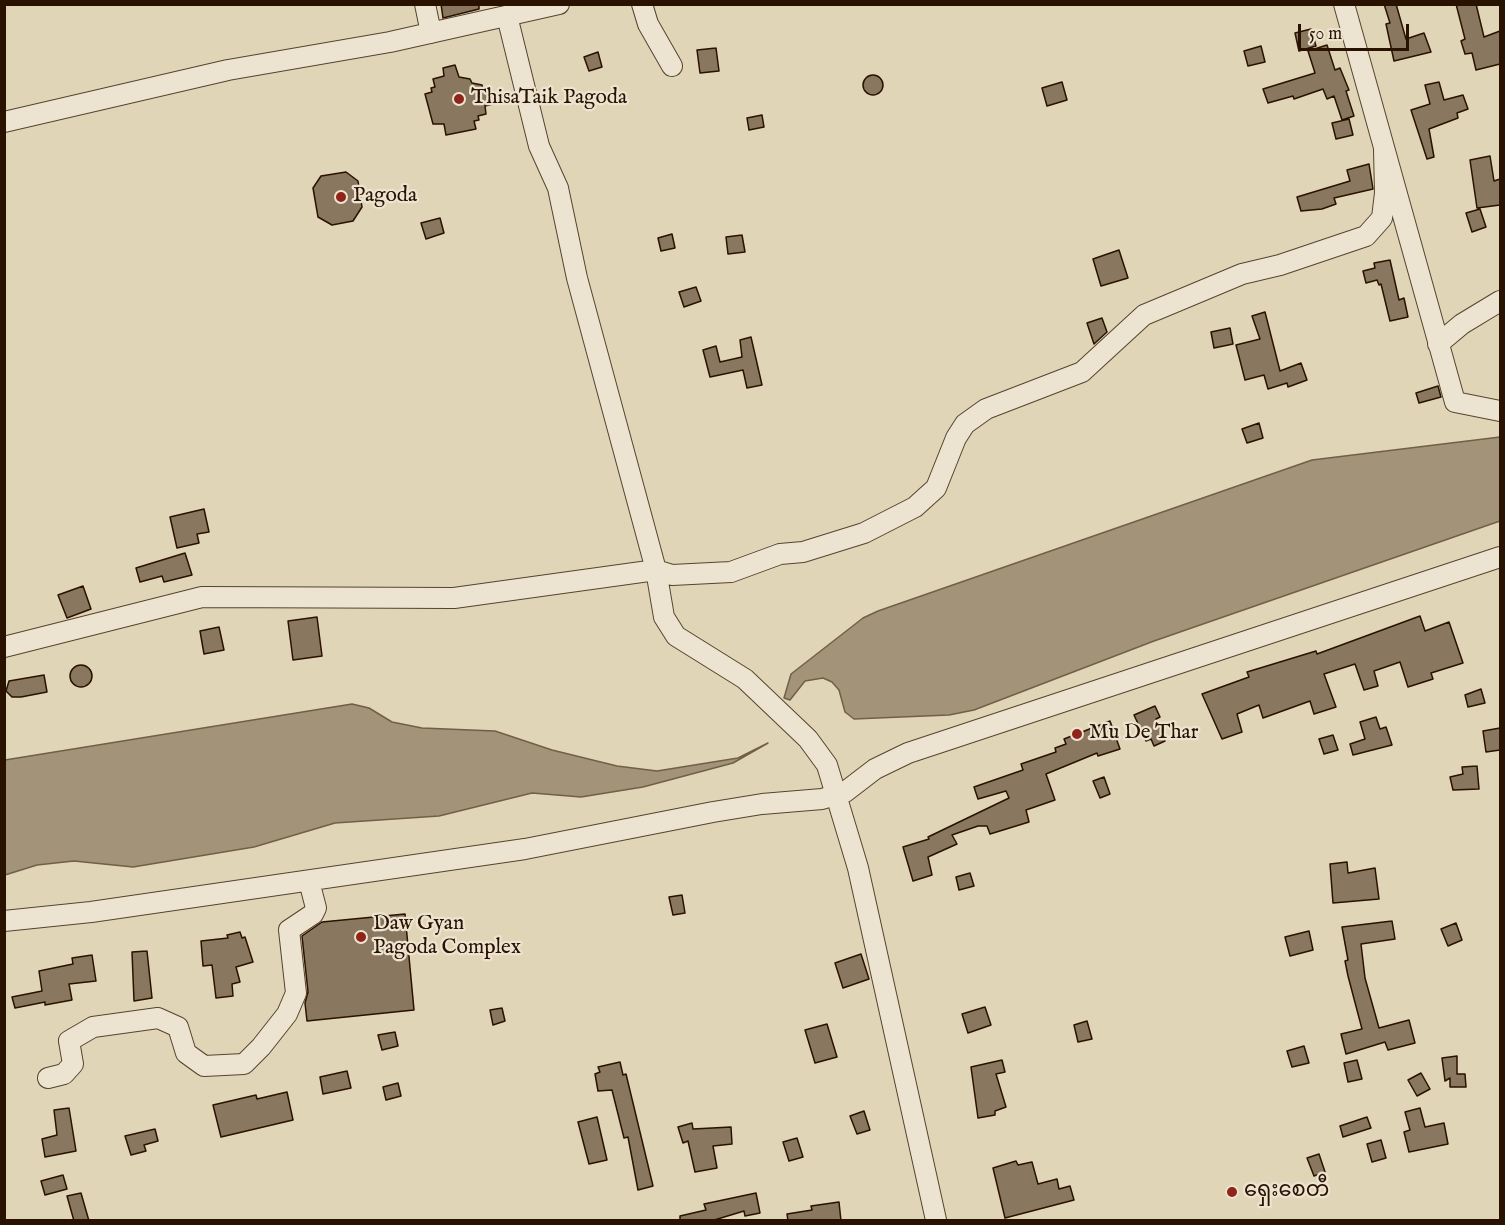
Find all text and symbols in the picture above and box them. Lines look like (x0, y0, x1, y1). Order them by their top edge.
scale bar (1301, 12, 1412, 50)
text: 50 m (1309, 23, 1342, 46)
place label: ThisaTaik Pagoda (471, 86, 627, 112)
marker: ThisaTaik Pagoda (452, 92, 466, 106)
place label: Pagoda (353, 184, 417, 210)
marker: Pagoda (334, 190, 348, 204)
place label: Mu De Thar (1089, 721, 1198, 747)
marker: Mu De Thar (1070, 727, 1084, 741)
place label: Daw Gyan Pagoda Complex (373, 912, 521, 962)
marker: Daw Gyan Pagoda Complex (354, 930, 368, 944)
place label: ရှေးစေတီ (1244, 1179, 1329, 1205)
marker: ရှေးစေတီ (1225, 1185, 1239, 1199)

